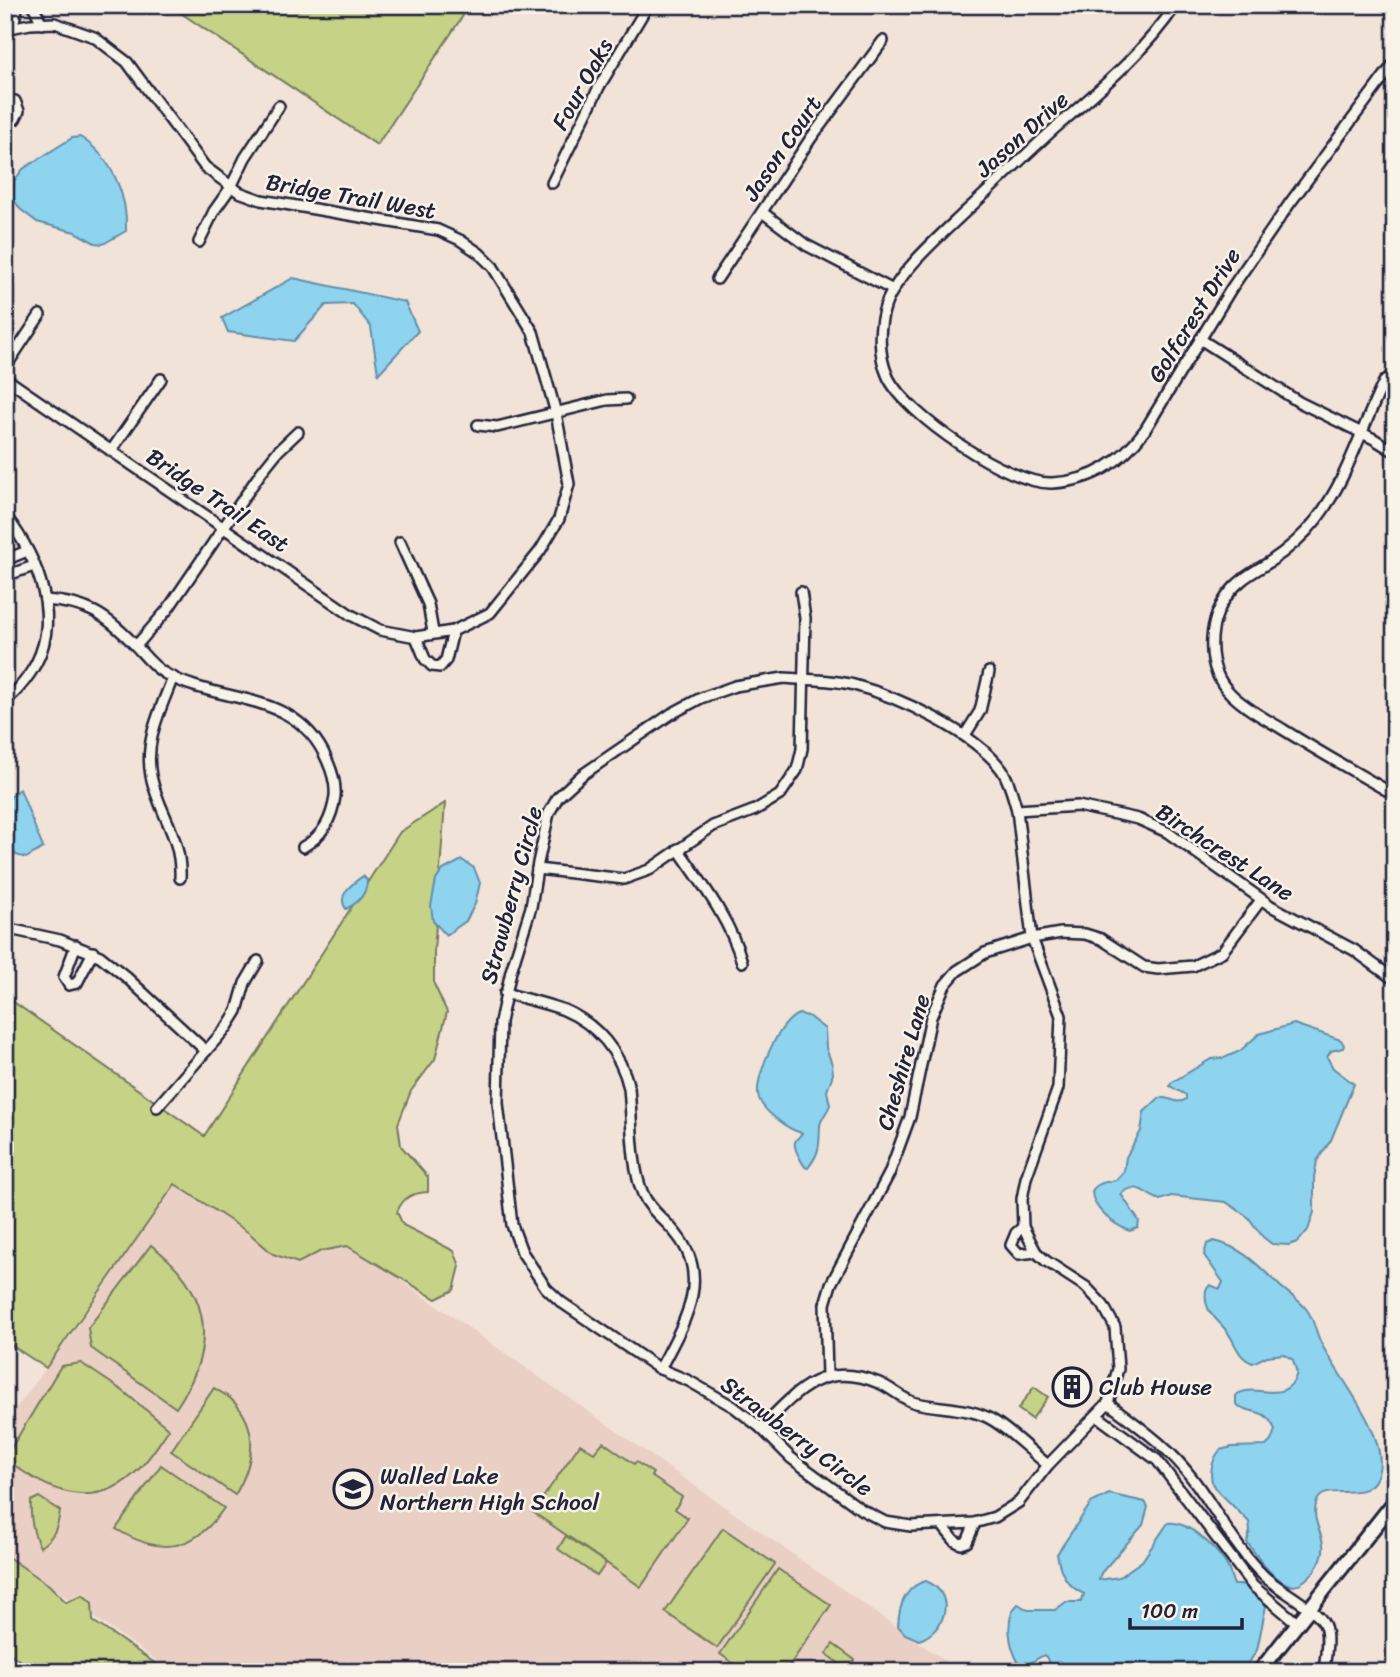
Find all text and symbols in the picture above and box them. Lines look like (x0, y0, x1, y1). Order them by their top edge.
street label: Four Oaks (540, 30, 625, 138)
street label: Jason Drive (965, 81, 1079, 189)
street label: Jason Court (731, 87, 833, 211)
street label: Bridge Trail West (263, 161, 439, 232)
street label: Golfcrest Drive (1136, 239, 1252, 391)
street label: Bridge Trail East (137, 437, 298, 564)
street label: Birchcrest Lane (1147, 792, 1302, 913)
street label: Strawberry Circle (468, 801, 555, 989)
street label: Cheshire Lane (864, 989, 943, 1135)
street label: Strawberry Circle (711, 1365, 882, 1508)
building icon: Club House (1051, 1366, 1093, 1408)
place label: Club House (1099, 1367, 1212, 1408)
place label: Walled Lake Northern High School (380, 1456, 599, 1523)
school or university icon: Walled Lake Northern High School (332, 1468, 374, 1510)
scale bar (1130, 1586, 1242, 1630)
text: 100 m (1141, 1592, 1198, 1630)

